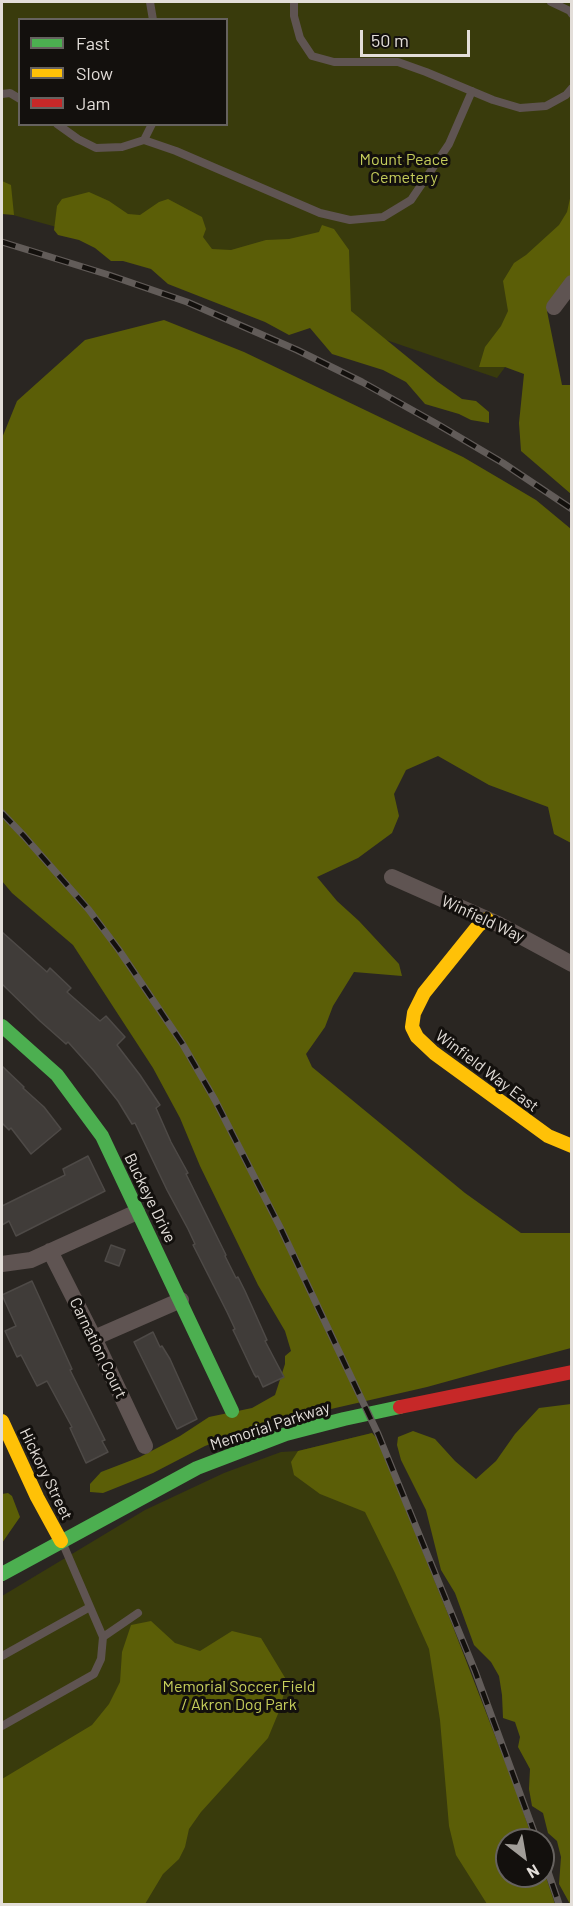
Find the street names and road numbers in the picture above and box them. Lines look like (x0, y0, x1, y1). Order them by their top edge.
street label: Winfield Way (438, 891, 528, 947)
street label: Winfield Way East (432, 1026, 542, 1116)
street label: Buckeye Drive (120, 1150, 180, 1246)
street label: Carnation Court (65, 1295, 131, 1401)
street label: Memorial Parkway (208, 1398, 332, 1454)
street label: Hickory Street (15, 1425, 77, 1523)

